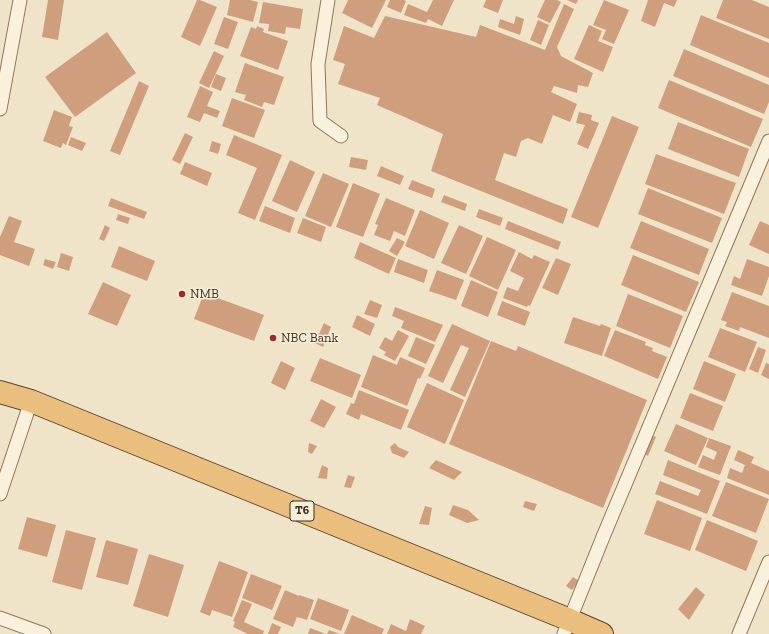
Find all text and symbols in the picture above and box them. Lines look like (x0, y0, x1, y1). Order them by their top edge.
place label: NMB (190, 286, 219, 302)
marker: NMB (177, 289, 187, 299)
place label: NBC Bank (281, 330, 338, 346)
marker: NBC Bank (268, 333, 278, 343)
road number: T6 (290, 501, 314, 521)

